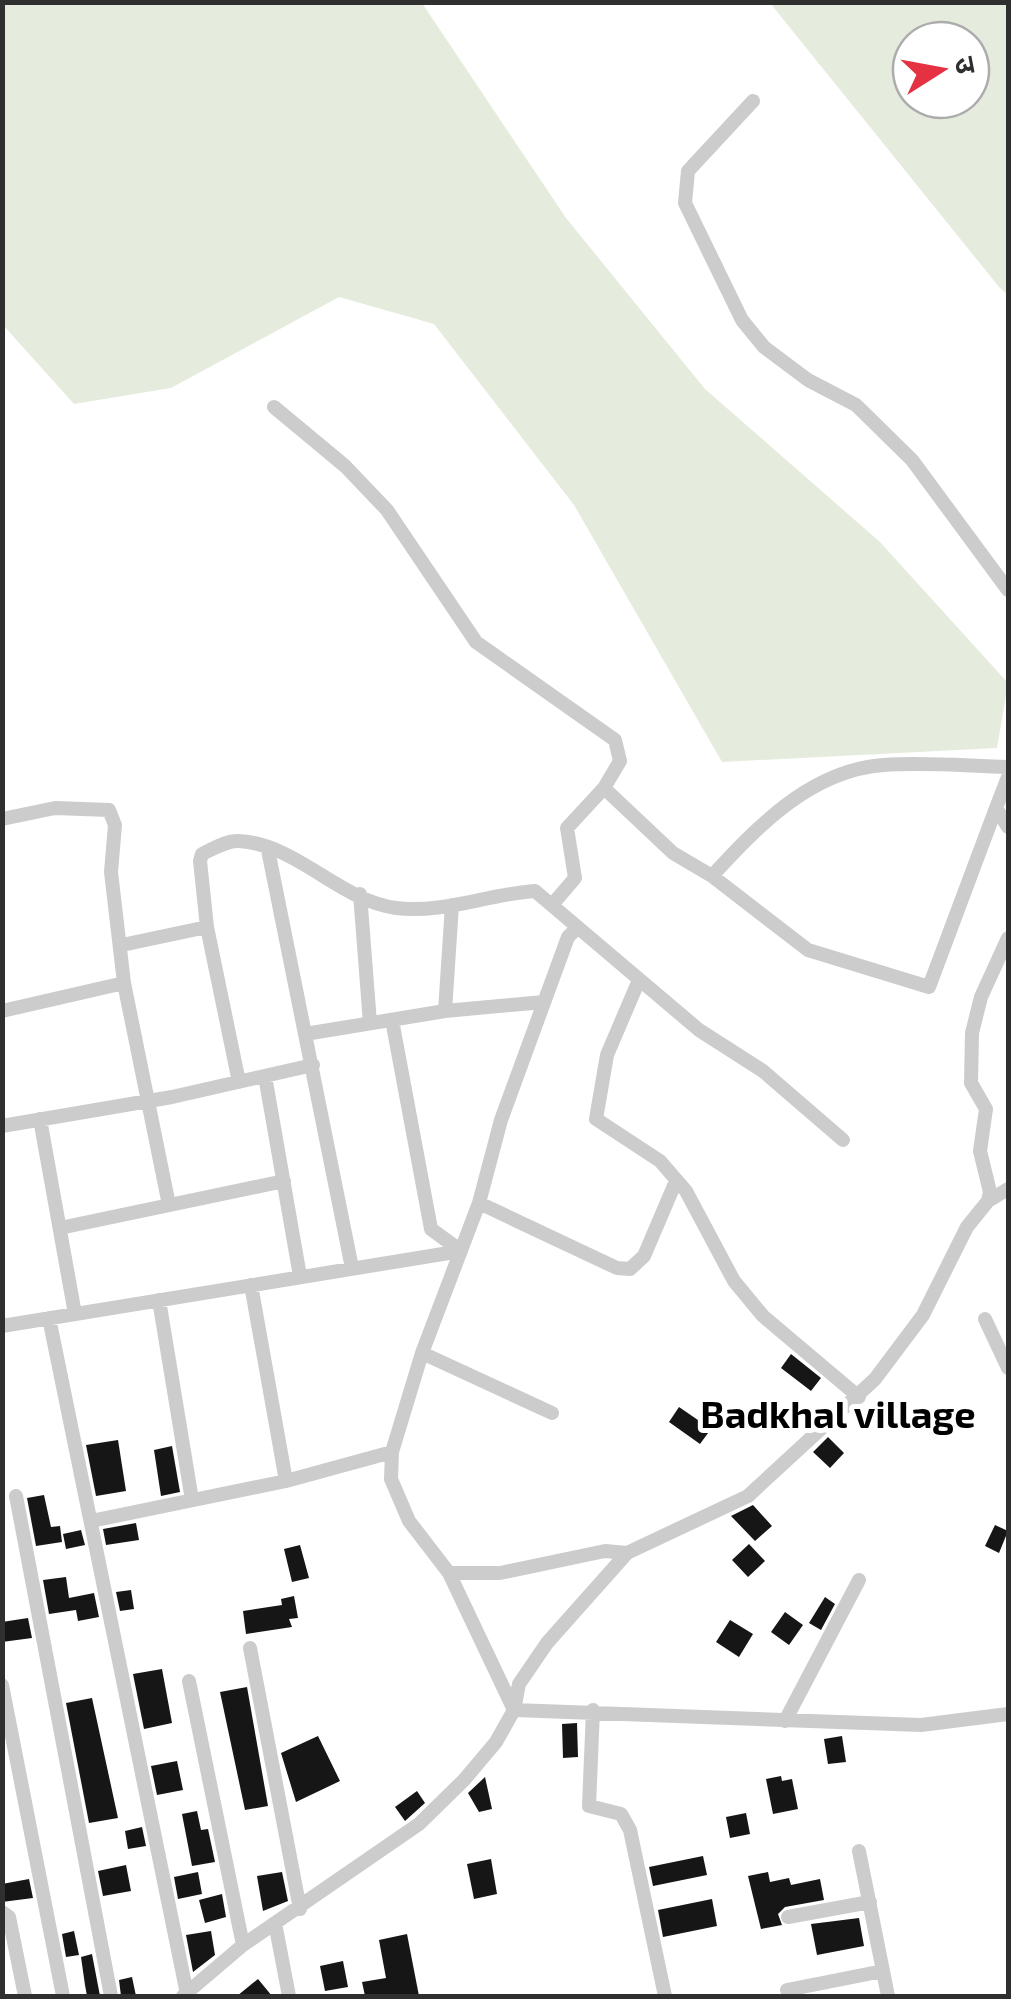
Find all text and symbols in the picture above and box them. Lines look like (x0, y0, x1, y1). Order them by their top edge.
north arrow (891, 20, 991, 120)
text: उ (948, 54, 985, 77)
district label: Badkhal village (700, 1390, 976, 1436)

